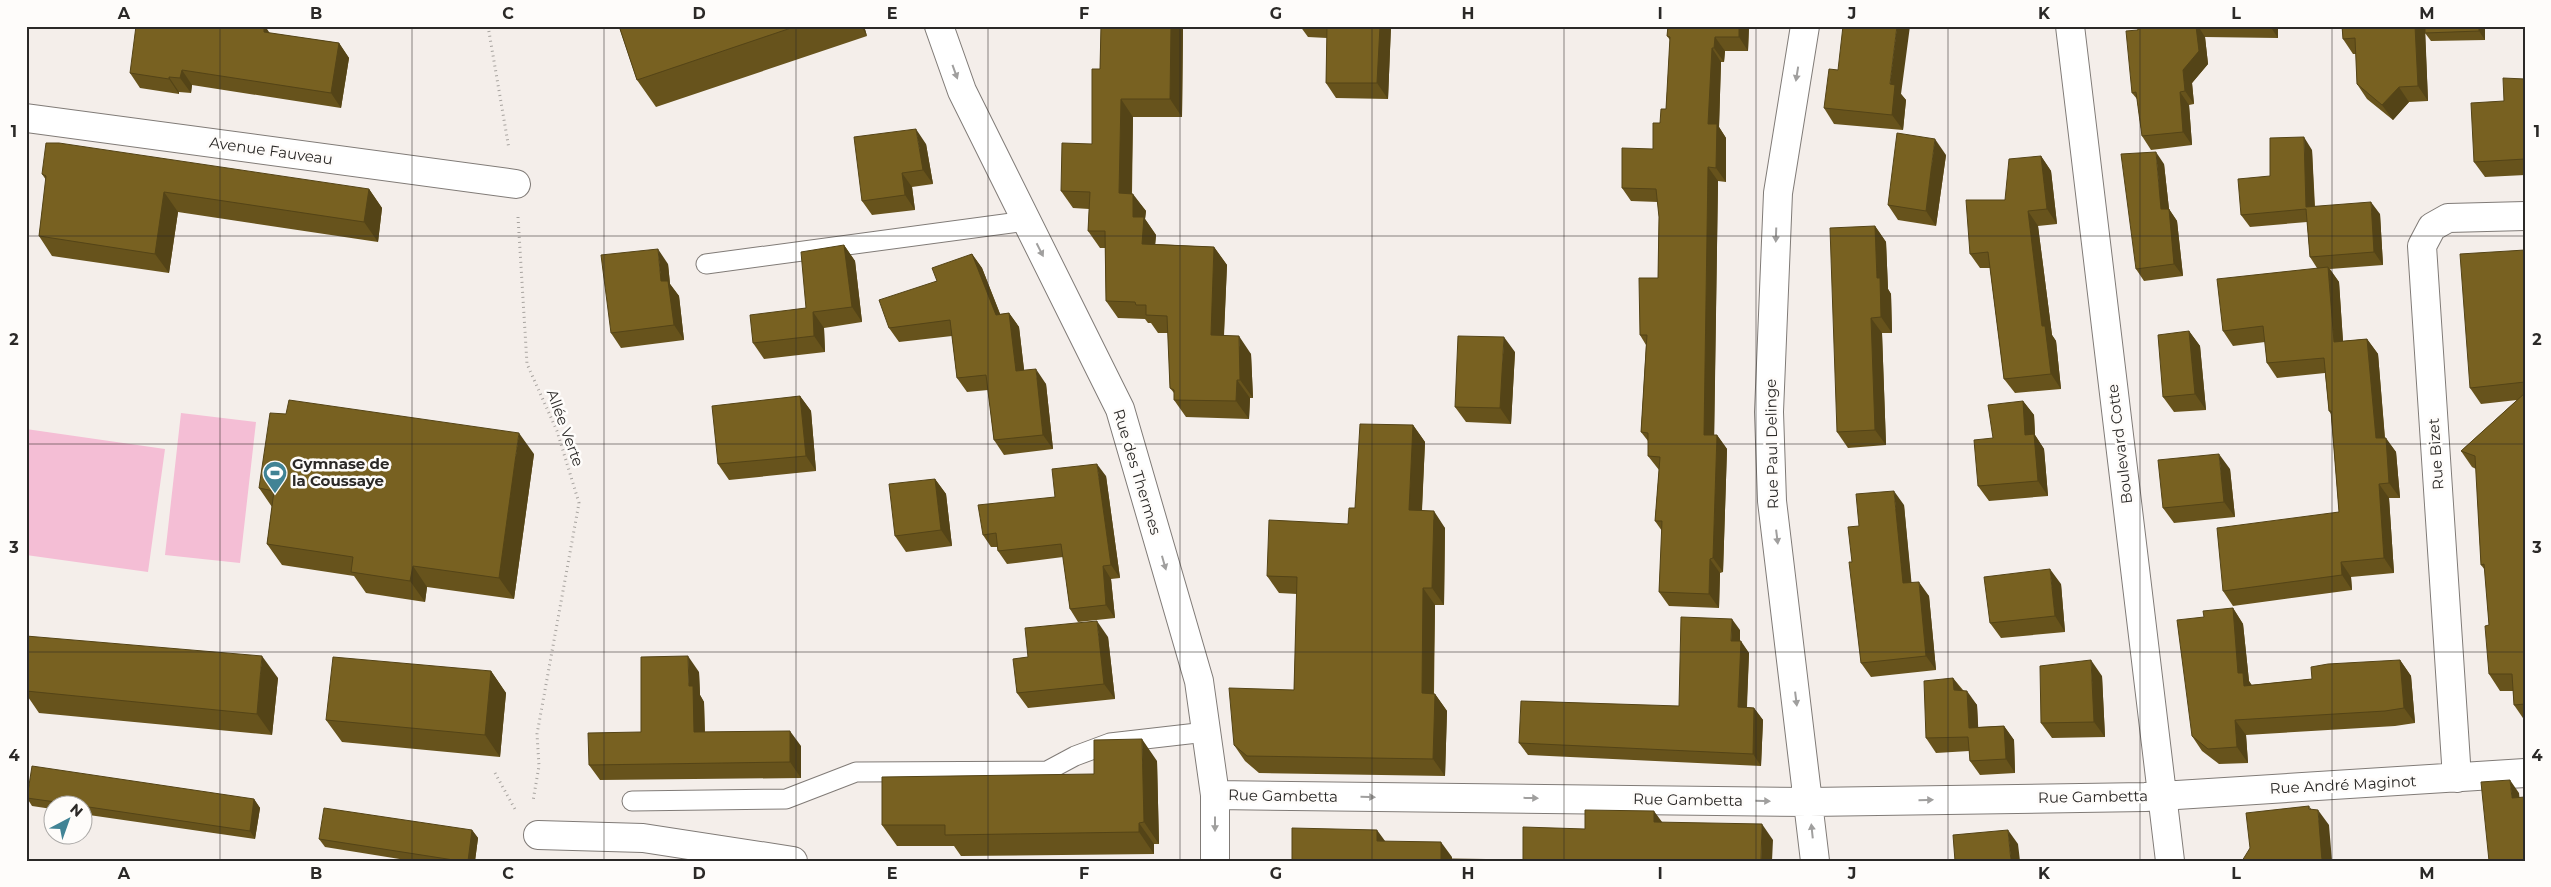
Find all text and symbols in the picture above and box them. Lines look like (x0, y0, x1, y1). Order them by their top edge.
text: A (117, 4, 131, 23)
text: B (310, 4, 322, 23)
text: C (502, 4, 514, 23)
text: D (692, 4, 706, 23)
text: E (887, 4, 897, 23)
text: F (1079, 4, 1089, 23)
text: G (1270, 4, 1282, 23)
text: H (1462, 4, 1474, 23)
text: I (1657, 4, 1663, 23)
text: J (1847, 4, 1856, 23)
text: K (2038, 4, 2051, 23)
text: L (2231, 4, 2241, 23)
text: M (2419, 4, 2435, 23)
one-way arrow (951, 65, 959, 80)
one-way arrow (1793, 67, 1801, 83)
text: 1 (11, 122, 17, 141)
text: 1 (2534, 122, 2540, 141)
street label: Avenue Fauveau (208, 132, 334, 169)
one-way arrow (1772, 228, 1780, 244)
one-way arrow (1036, 243, 1044, 257)
text: 2 (9, 330, 19, 349)
text: 2 (2532, 330, 2542, 349)
street label: Rue Paul Delinge (1761, 379, 1782, 509)
street label: Boulevard Cotte (2103, 383, 2136, 505)
street label: Allée Verte (543, 387, 588, 469)
street label: Rue des Thermes (1109, 407, 1166, 537)
street label: Rue Bizet (2424, 417, 2447, 491)
place label: Gymnase de la Coussaye (292, 454, 389, 490)
sports icon: Gymnase de la Coussaye (262, 460, 288, 494)
one-way arrow (1773, 530, 1781, 546)
text: 3 (8, 538, 19, 557)
text: 3 (2531, 538, 2542, 557)
one-way arrow (1161, 555, 1169, 570)
one-way arrow (1792, 691, 1800, 707)
text: 4 (8, 746, 20, 765)
text: 4 (2531, 746, 2543, 765)
street label: Rue André Maginot (2269, 771, 2417, 798)
street label: Rue Gambetta (1228, 785, 1338, 806)
street label: Rue Gambetta (2038, 786, 2148, 807)
street label: Rue Gambetta (1633, 789, 1743, 810)
one-way arrow (1361, 793, 1377, 801)
north arrow (42, 794, 92, 844)
one-way arrow (1523, 795, 1539, 803)
one-way arrow (1918, 796, 1934, 804)
one-way arrow (1755, 797, 1771, 805)
text: N (66, 800, 87, 821)
one-way arrow (1211, 816, 1219, 832)
one-way arrow (1808, 823, 1816, 839)
text: A (117, 864, 131, 883)
text: B (310, 864, 322, 883)
text: C (502, 864, 514, 883)
text: D (692, 864, 706, 883)
text: E (887, 864, 897, 883)
text: F (1079, 864, 1089, 883)
text: G (1270, 864, 1282, 883)
text: H (1462, 864, 1474, 883)
text: I (1657, 864, 1663, 883)
text: J (1847, 864, 1856, 883)
text: K (2038, 864, 2051, 883)
text: L (2231, 864, 2241, 883)
text: M (2419, 864, 2435, 883)

